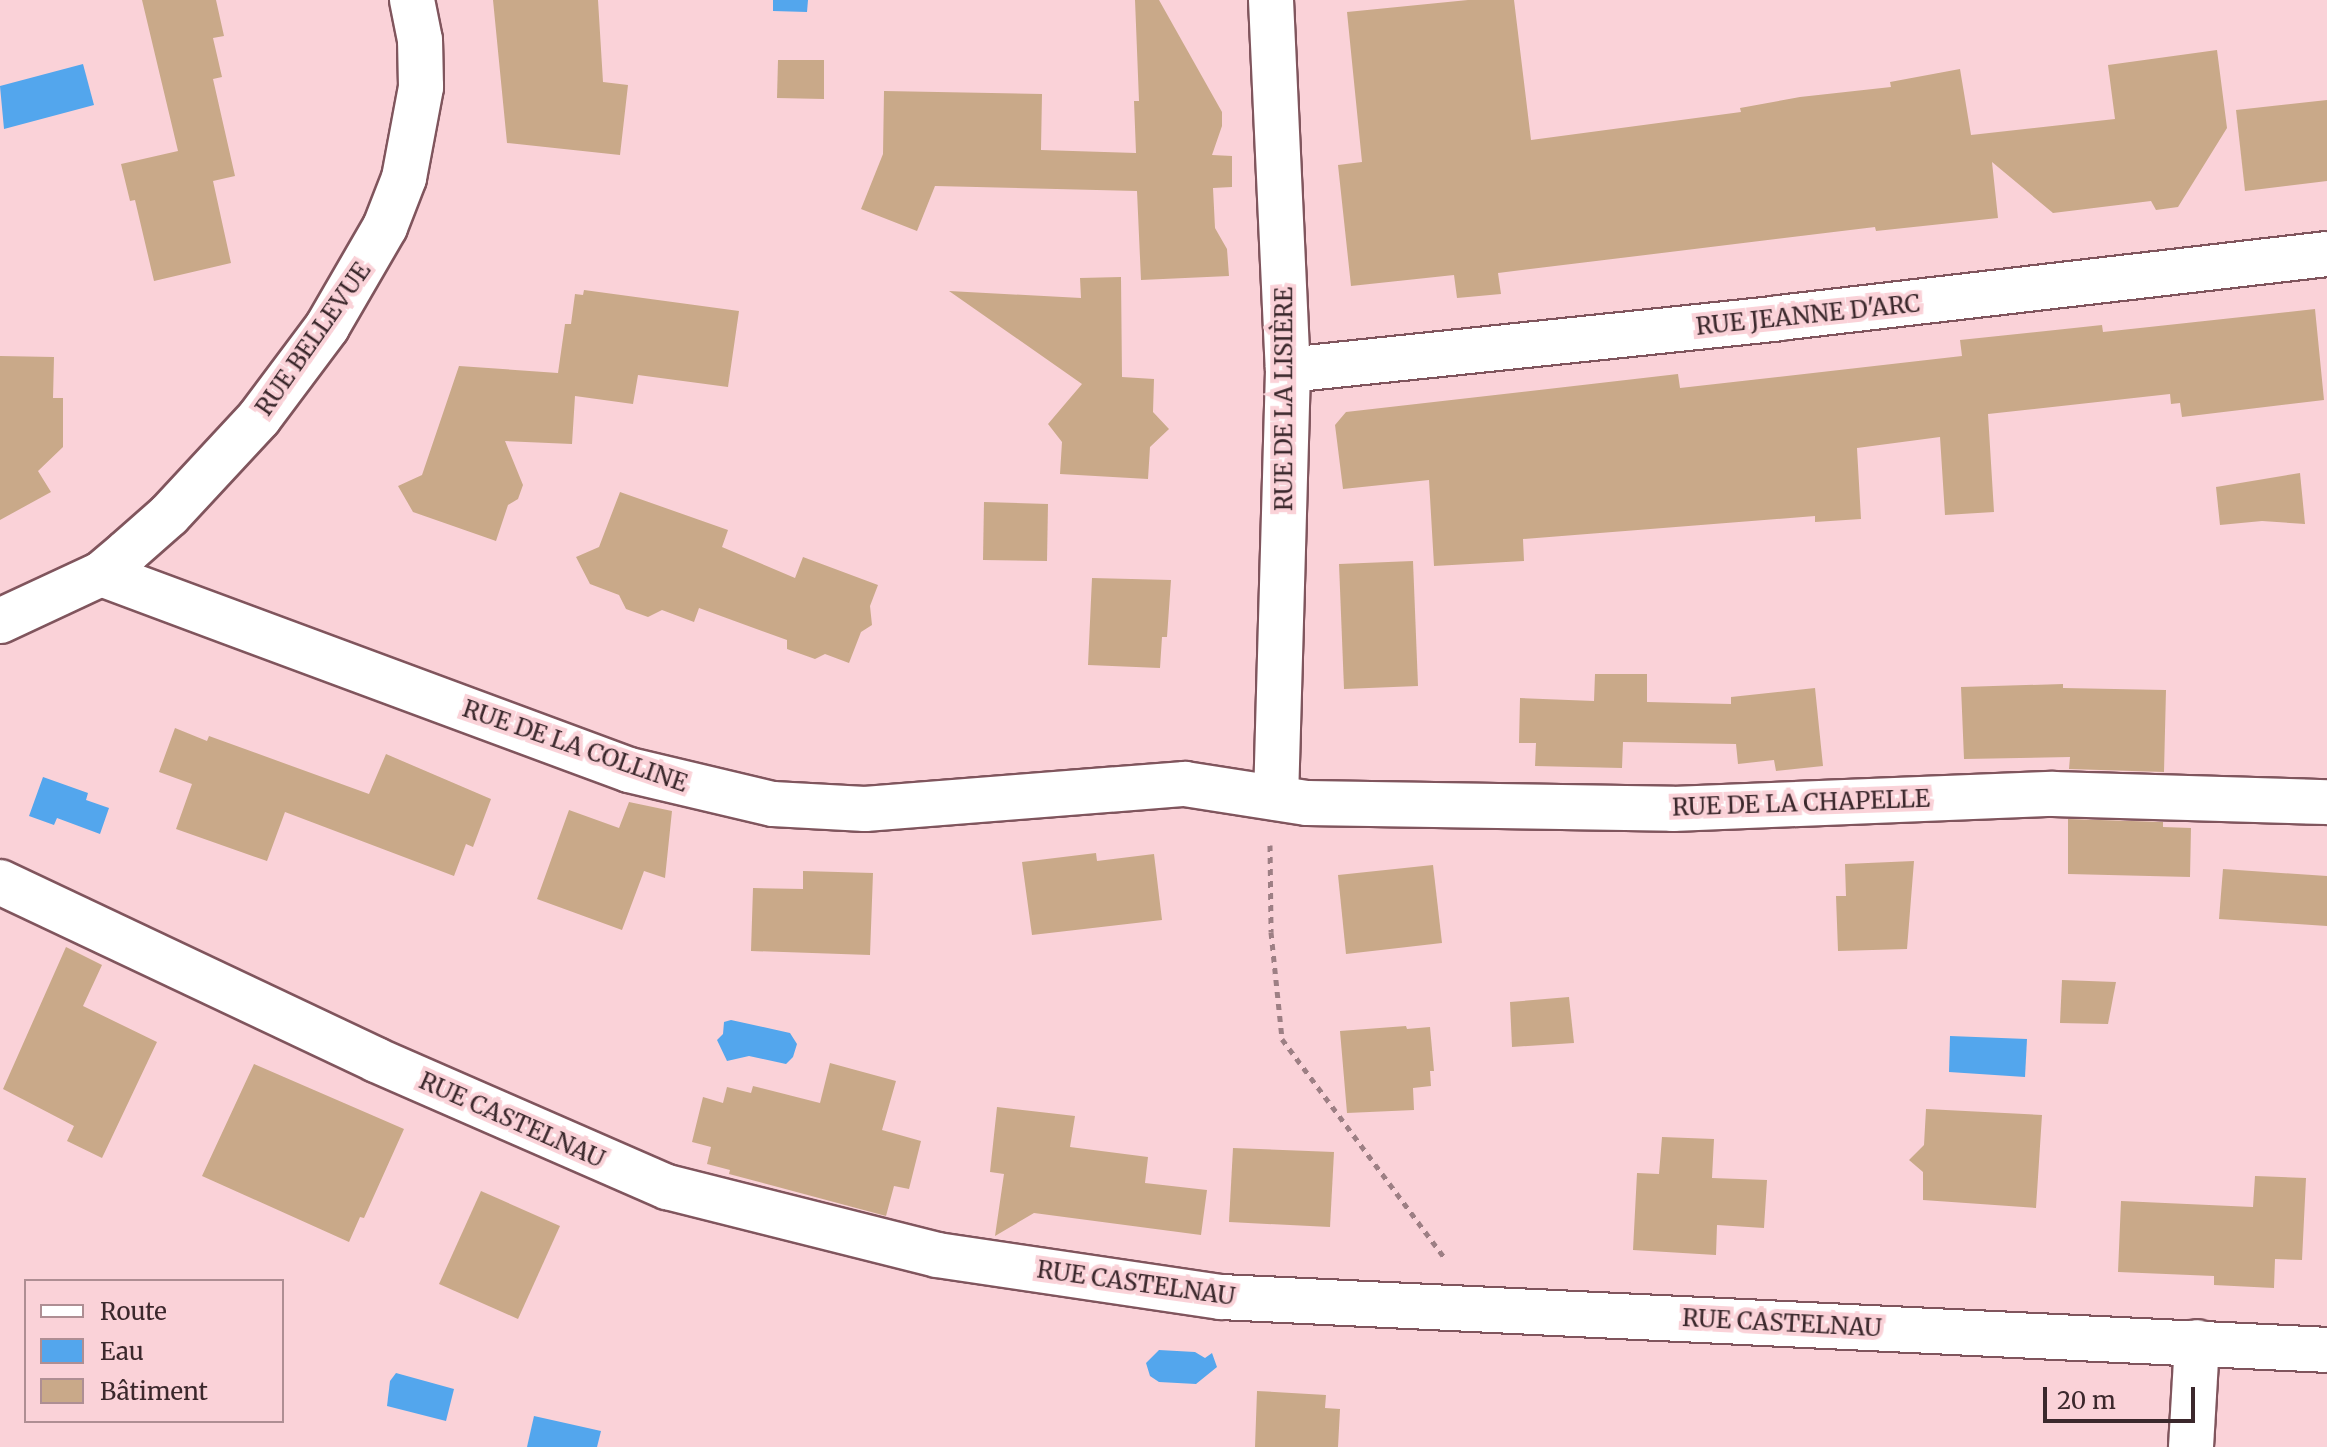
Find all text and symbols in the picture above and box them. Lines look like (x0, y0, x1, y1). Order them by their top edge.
street label: RUE BELLEVUE (250, 257, 376, 421)
street label: RUE DE LA LISIÈRE (1270, 287, 1298, 511)
street label: RUE JEANNE D'ARC (1694, 289, 1922, 341)
street label: RUE DE LA COLLINE (459, 694, 691, 798)
street label: RUE DE LA CHAPELLE (1672, 784, 1930, 822)
street label: RUE CASTELNAU (415, 1066, 609, 1174)
street label: RUE CASTELNAU (1035, 1255, 1237, 1311)
legend (24, 1279, 284, 1423)
text: Route (100, 1296, 167, 1327)
street label: RUE CASTELNAU (1681, 1303, 1883, 1343)
text: Eau (100, 1336, 144, 1367)
scale bar (2047, 1371, 2199, 1421)
text: Bâtiment (100, 1376, 208, 1407)
text: 20 m (2057, 1385, 2116, 1416)

